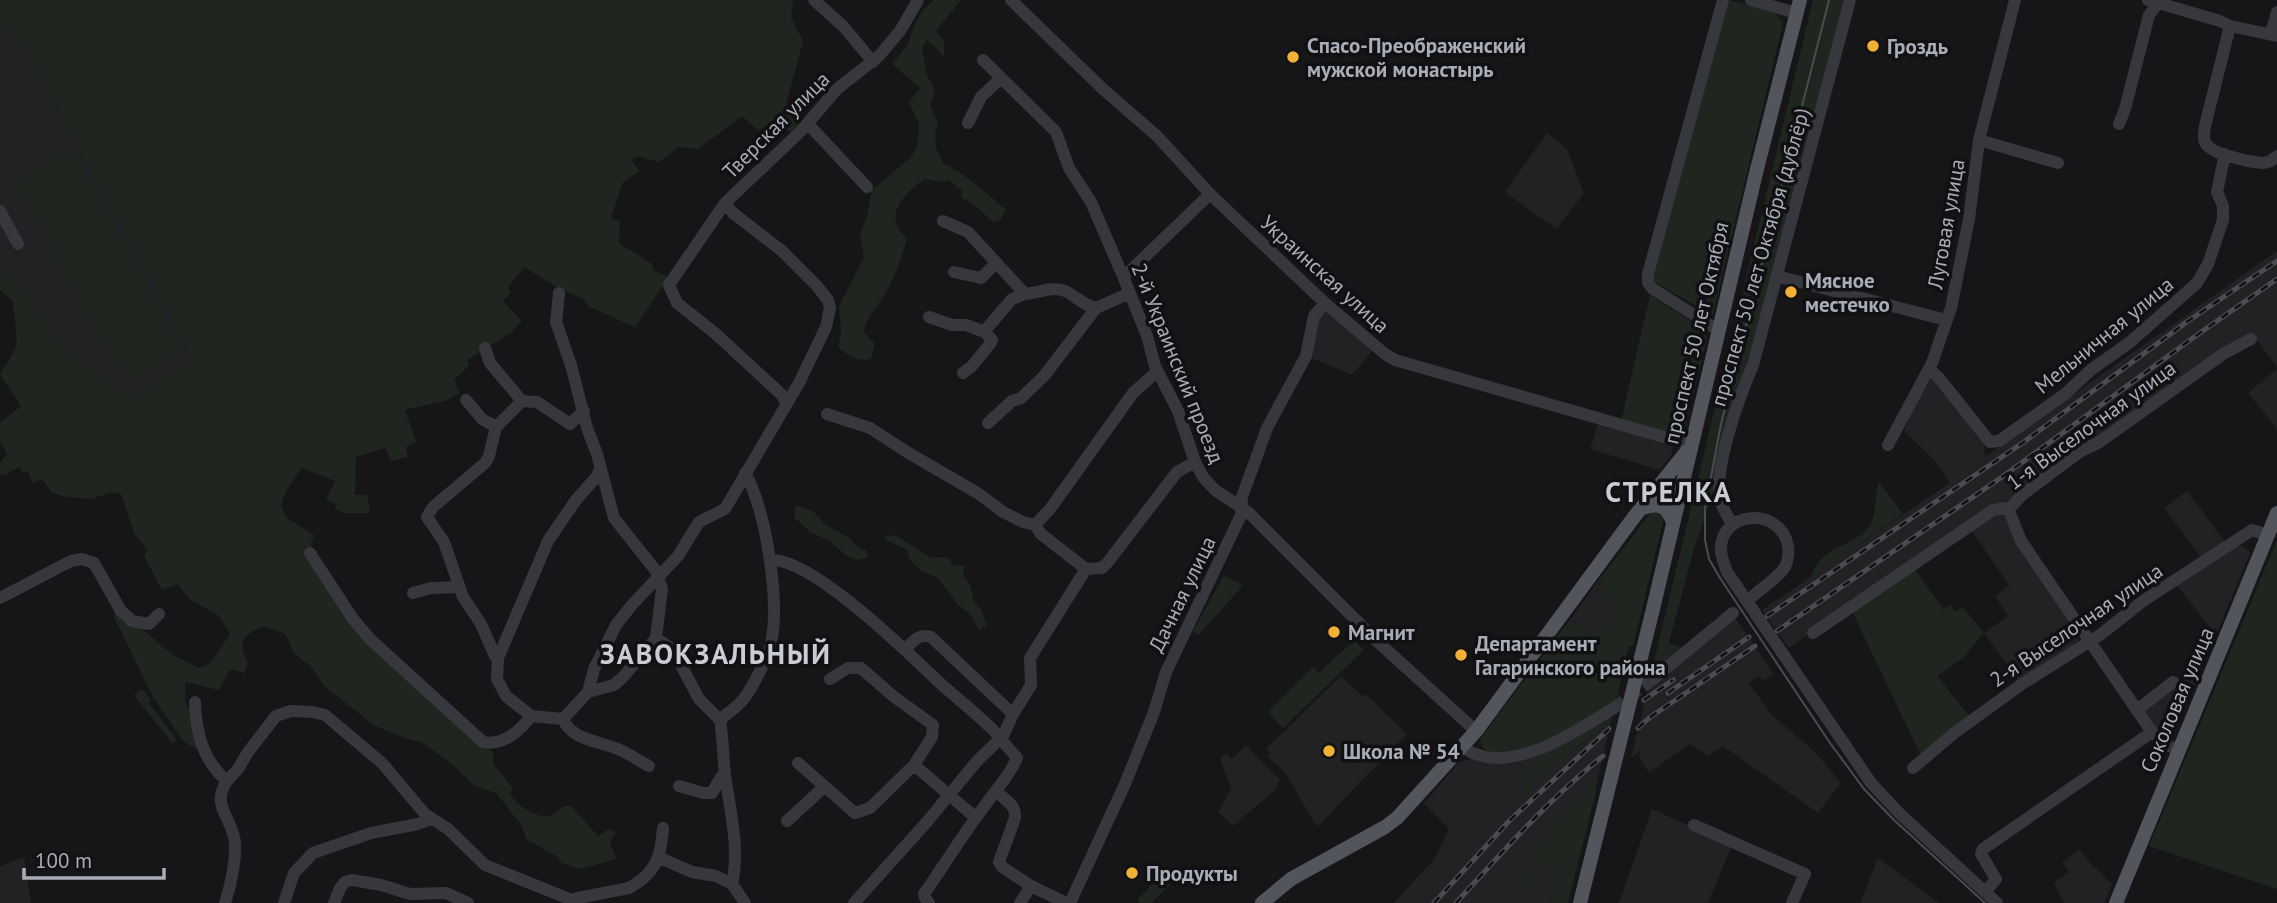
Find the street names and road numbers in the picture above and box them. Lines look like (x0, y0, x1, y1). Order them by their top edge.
street label: Тверская улица (717, 66, 835, 184)
street label: проспект 50 лет Октября (дублёр) (1704, 105, 1816, 409)
street label: Луговая улица (1921, 157, 1971, 292)
street label: Украинская улица (1255, 209, 1395, 339)
street label: проспект 50 лет Октября (1657, 219, 1735, 447)
street label: 2-й Украинский проезд (1125, 259, 1231, 467)
street label: Мельничная улица (2029, 271, 2179, 399)
street label: 1-я Выселочная улица (2001, 354, 2181, 496)
street label: Дачная улица (1142, 532, 1222, 656)
street label: 2-я Выселочная улица (1984, 557, 2168, 693)
street label: Соколовая улица (2134, 623, 2220, 777)

